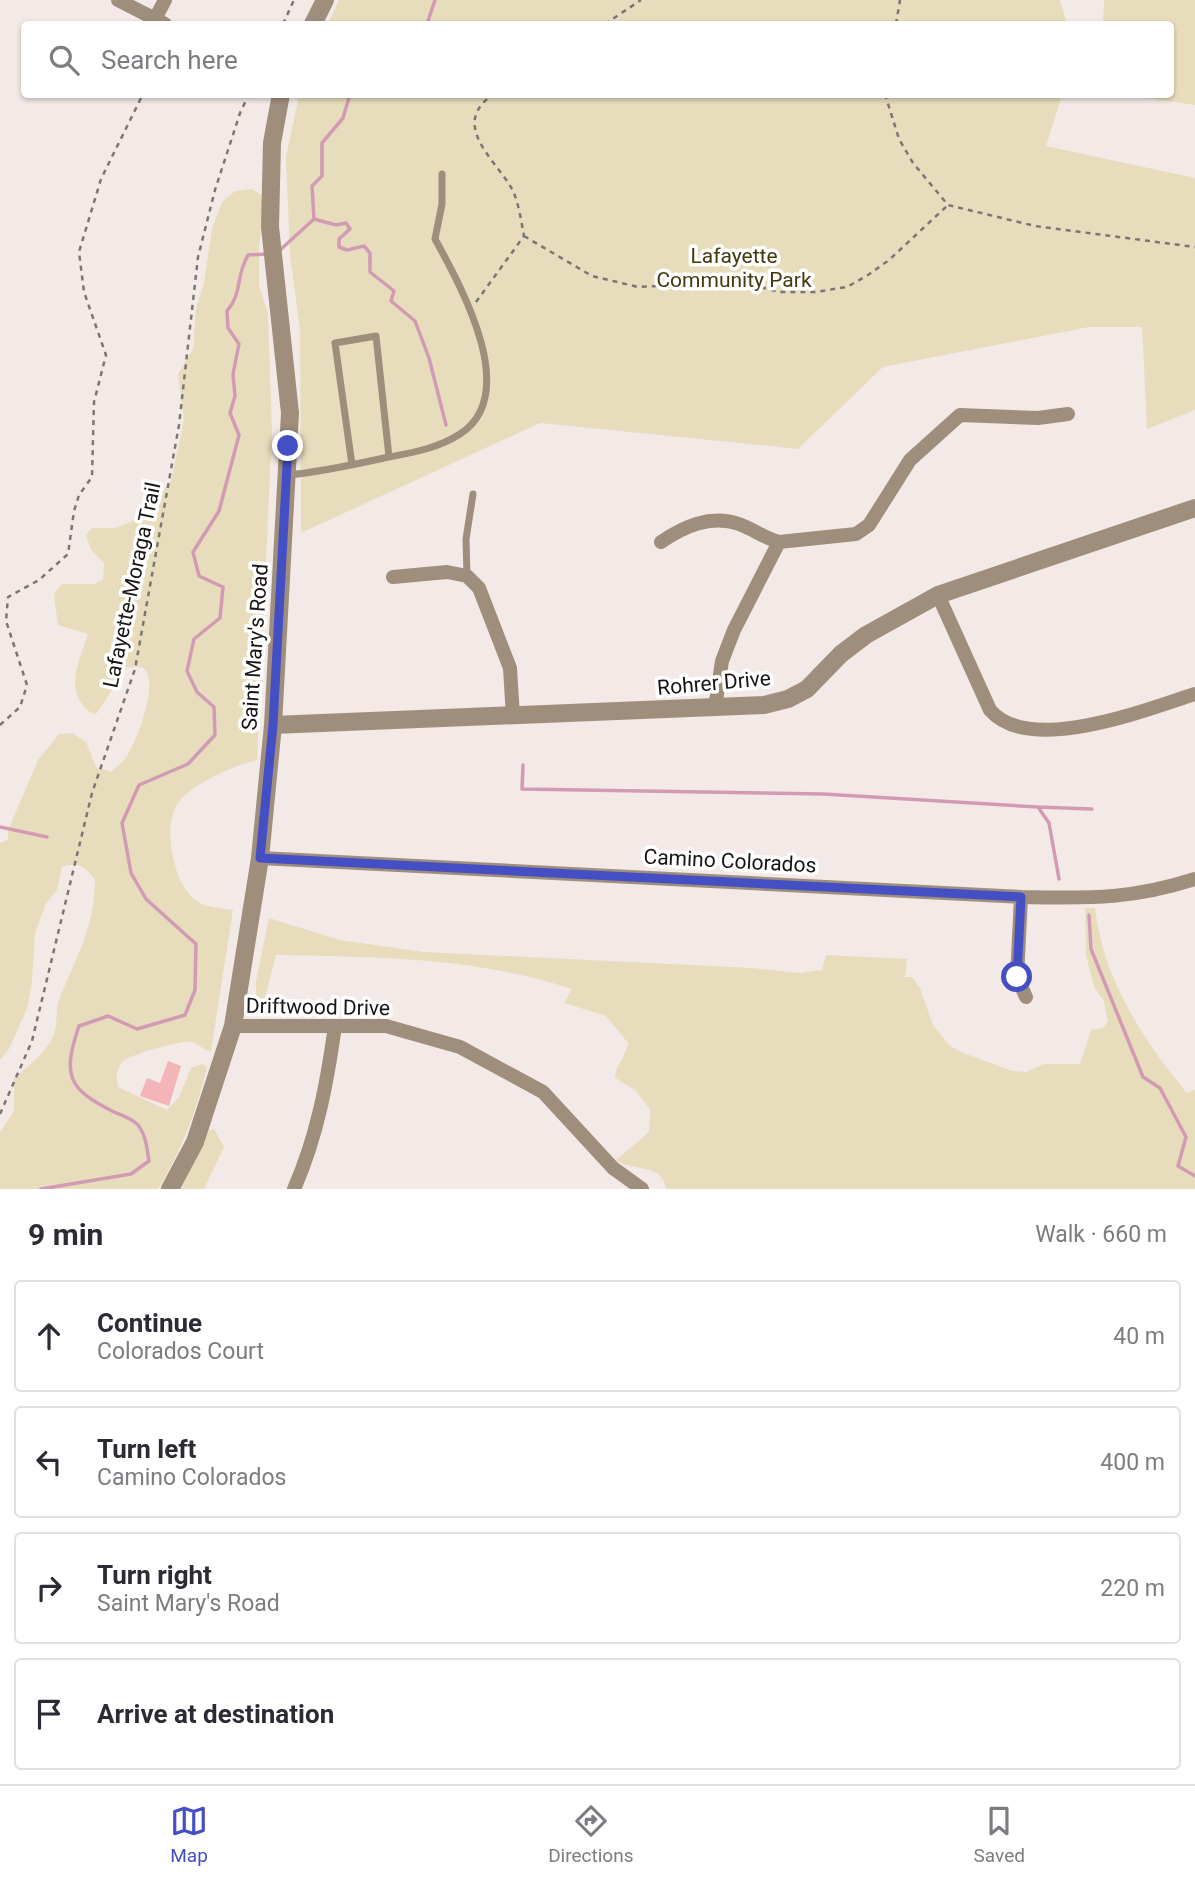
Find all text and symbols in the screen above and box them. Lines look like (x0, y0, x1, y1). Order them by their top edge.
search box (21, 21, 1174, 98)
icon: search (45, 41, 83, 79)
text: Search here (101, 45, 238, 75)
park label: Lafayette Community Park (656, 244, 812, 292)
route end (272, 430, 303, 461)
street label: Lafayette-Moraga Trail (98, 480, 166, 690)
street label: Saint Mary's Road (237, 563, 273, 731)
street label: Rohrer Drive (656, 666, 772, 700)
street label: Camino Colorados (643, 844, 817, 878)
route start (1001, 961, 1032, 992)
street label: Driftwood Drive (246, 994, 390, 1020)
text: 9 min (28, 1217, 103, 1252)
text: Walk · 660 m (1035, 1221, 1167, 1248)
text: Continue (97, 1308, 202, 1338)
icon: ahead (30, 1317, 68, 1355)
text: 40 m (1113, 1323, 1165, 1350)
text: Colorados Court (97, 1338, 264, 1365)
text: Turn left (97, 1434, 196, 1464)
icon: left (30, 1443, 68, 1481)
text: 400 m (1100, 1449, 1165, 1476)
text: Camino Colorados (97, 1464, 286, 1491)
text: Turn right (97, 1560, 212, 1590)
icon: right (30, 1569, 68, 1607)
text: 220 m (1100, 1575, 1165, 1602)
text: Saint Mary's Road (97, 1590, 280, 1617)
icon: arrive (30, 1695, 68, 1733)
text: Arrive at destination (97, 1699, 334, 1729)
tab: Map (170, 1802, 208, 1867)
tab: Directions (548, 1802, 633, 1867)
tab: Saved (974, 1802, 1025, 1867)

